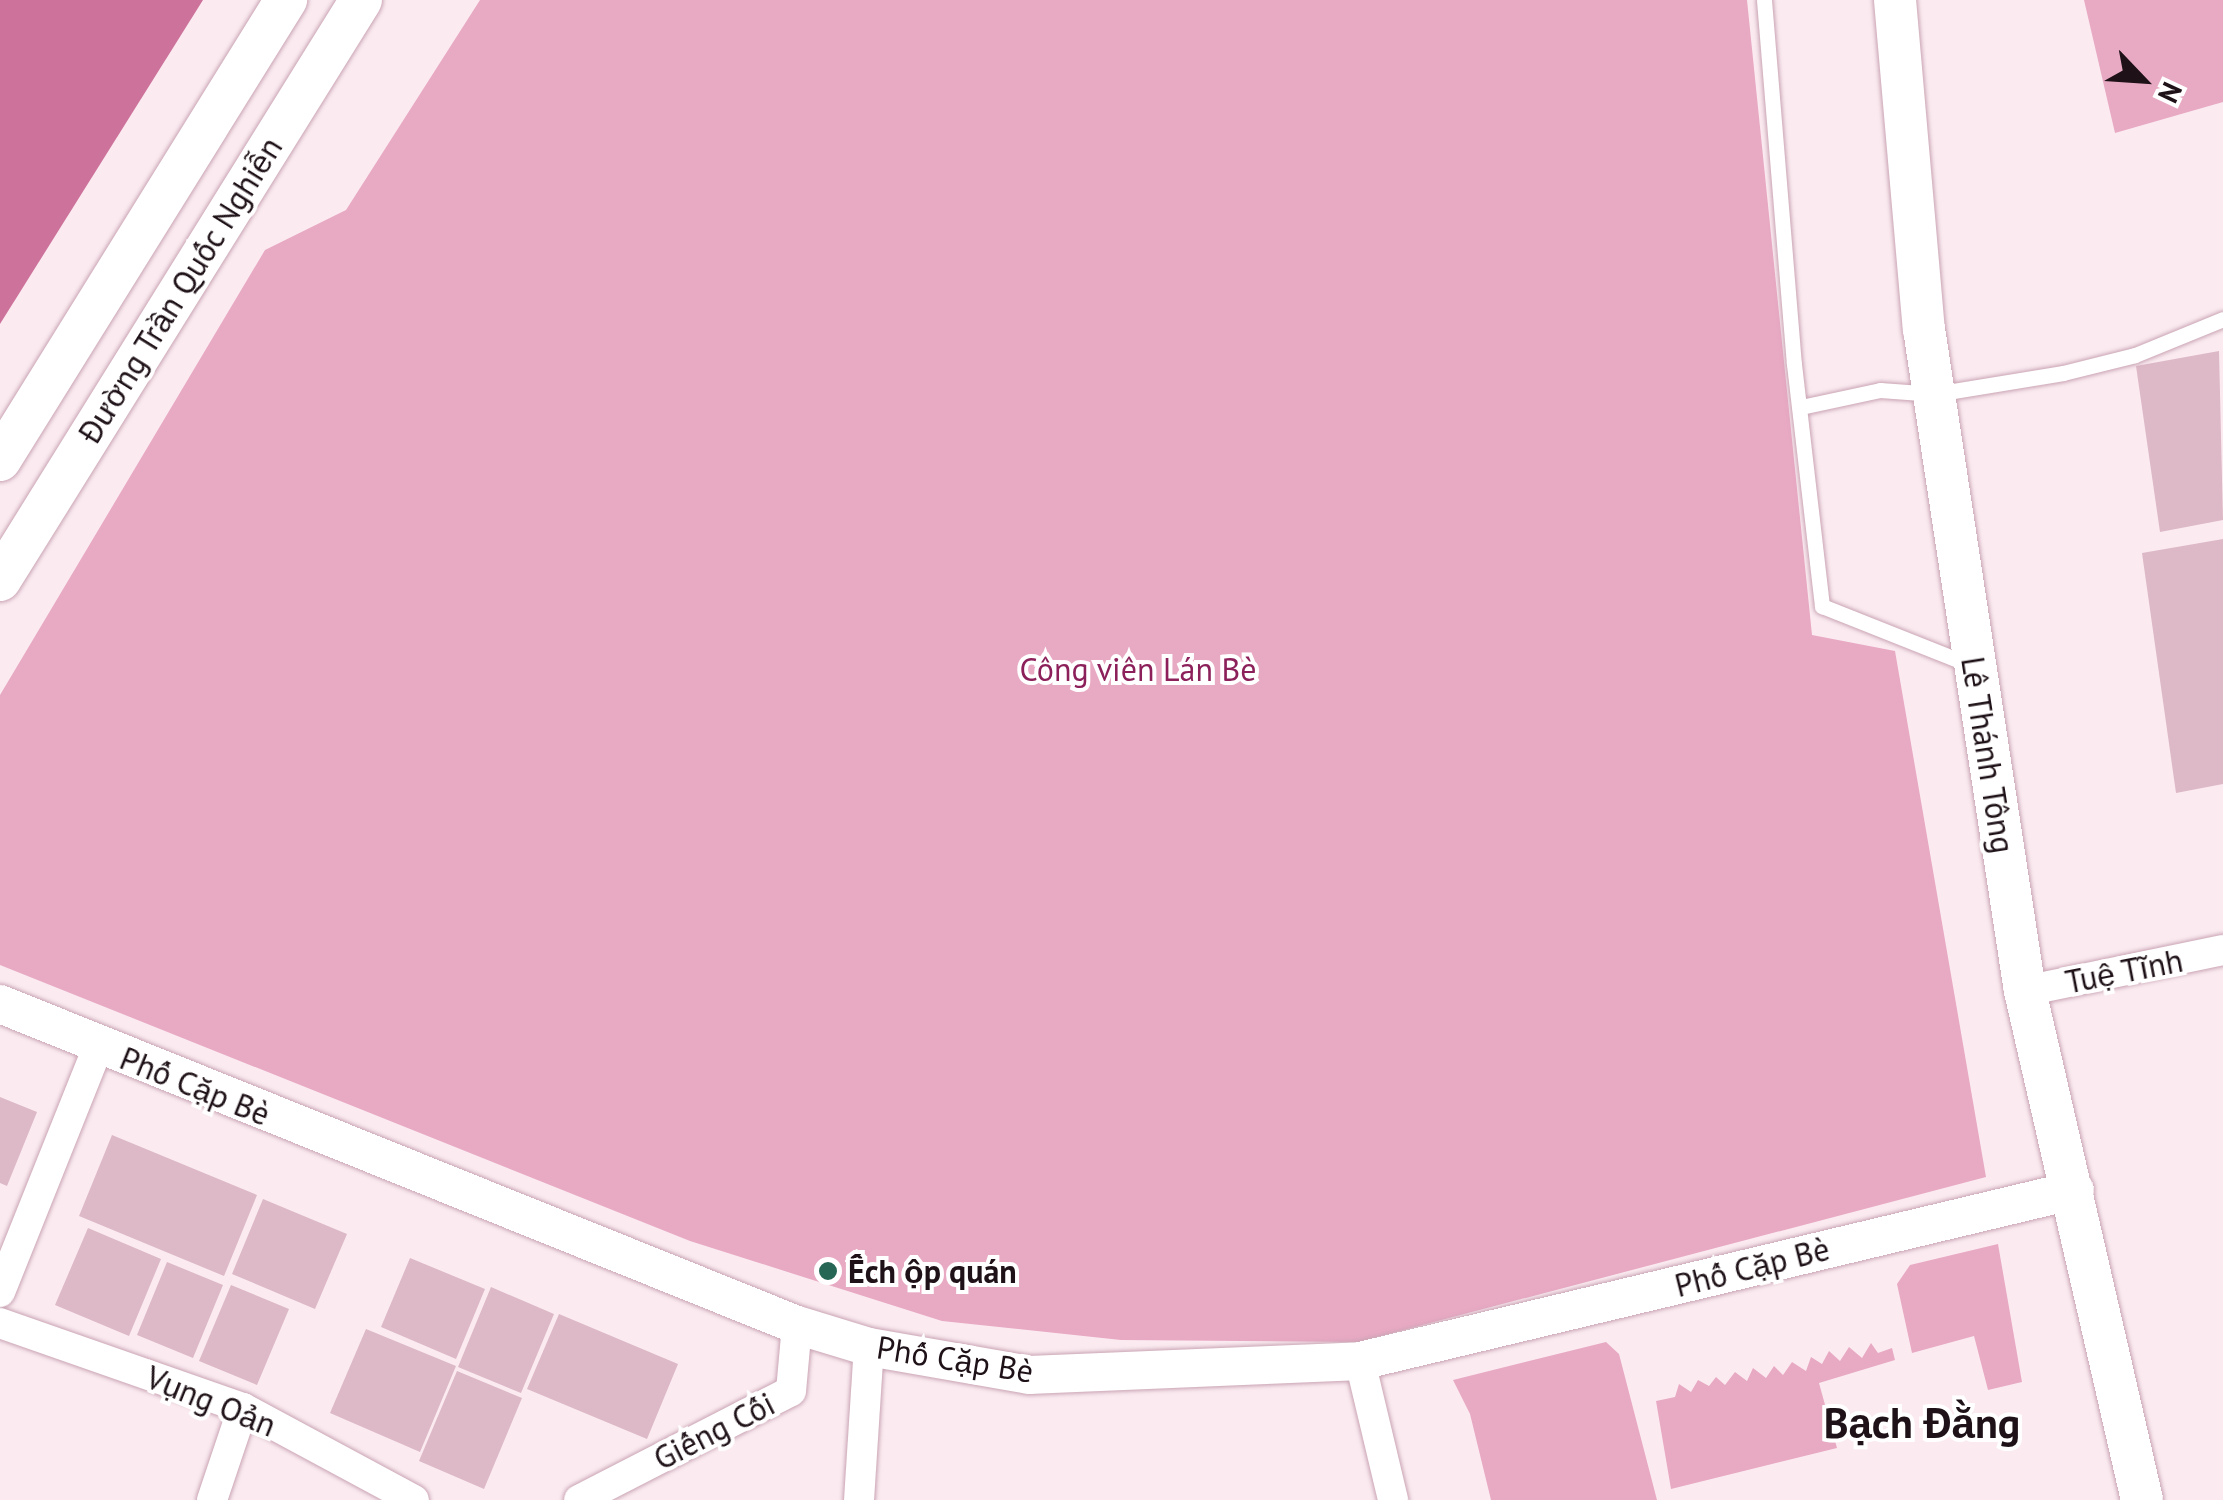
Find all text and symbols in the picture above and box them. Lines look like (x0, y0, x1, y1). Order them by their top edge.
north arrow (2093, 30, 2193, 130)
text: N (2150, 77, 2191, 109)
street label: Đường Trần Quốc Nghiễn (70, 129, 290, 451)
park label: Công viên Lán Bè (1019, 650, 1257, 688)
street label: Lê Thánh Tông (1953, 653, 2023, 857)
street label: Tuệ Tĩnh (2062, 941, 2186, 1001)
street label: Phố Cặp Bè (115, 1039, 275, 1133)
street label: Phố Cặp Bè (1671, 1229, 1833, 1305)
place label: Ếch ộp quán (848, 1252, 1017, 1290)
marker: Ếch ộp quán (817, 1260, 839, 1282)
street label: Phố Cặp Bè (874, 1328, 1036, 1390)
street label: Vụng Oản (141, 1358, 281, 1444)
street label: Giếng Cối (647, 1384, 781, 1478)
district label: Bạch Đằng (1824, 1398, 2020, 1448)

